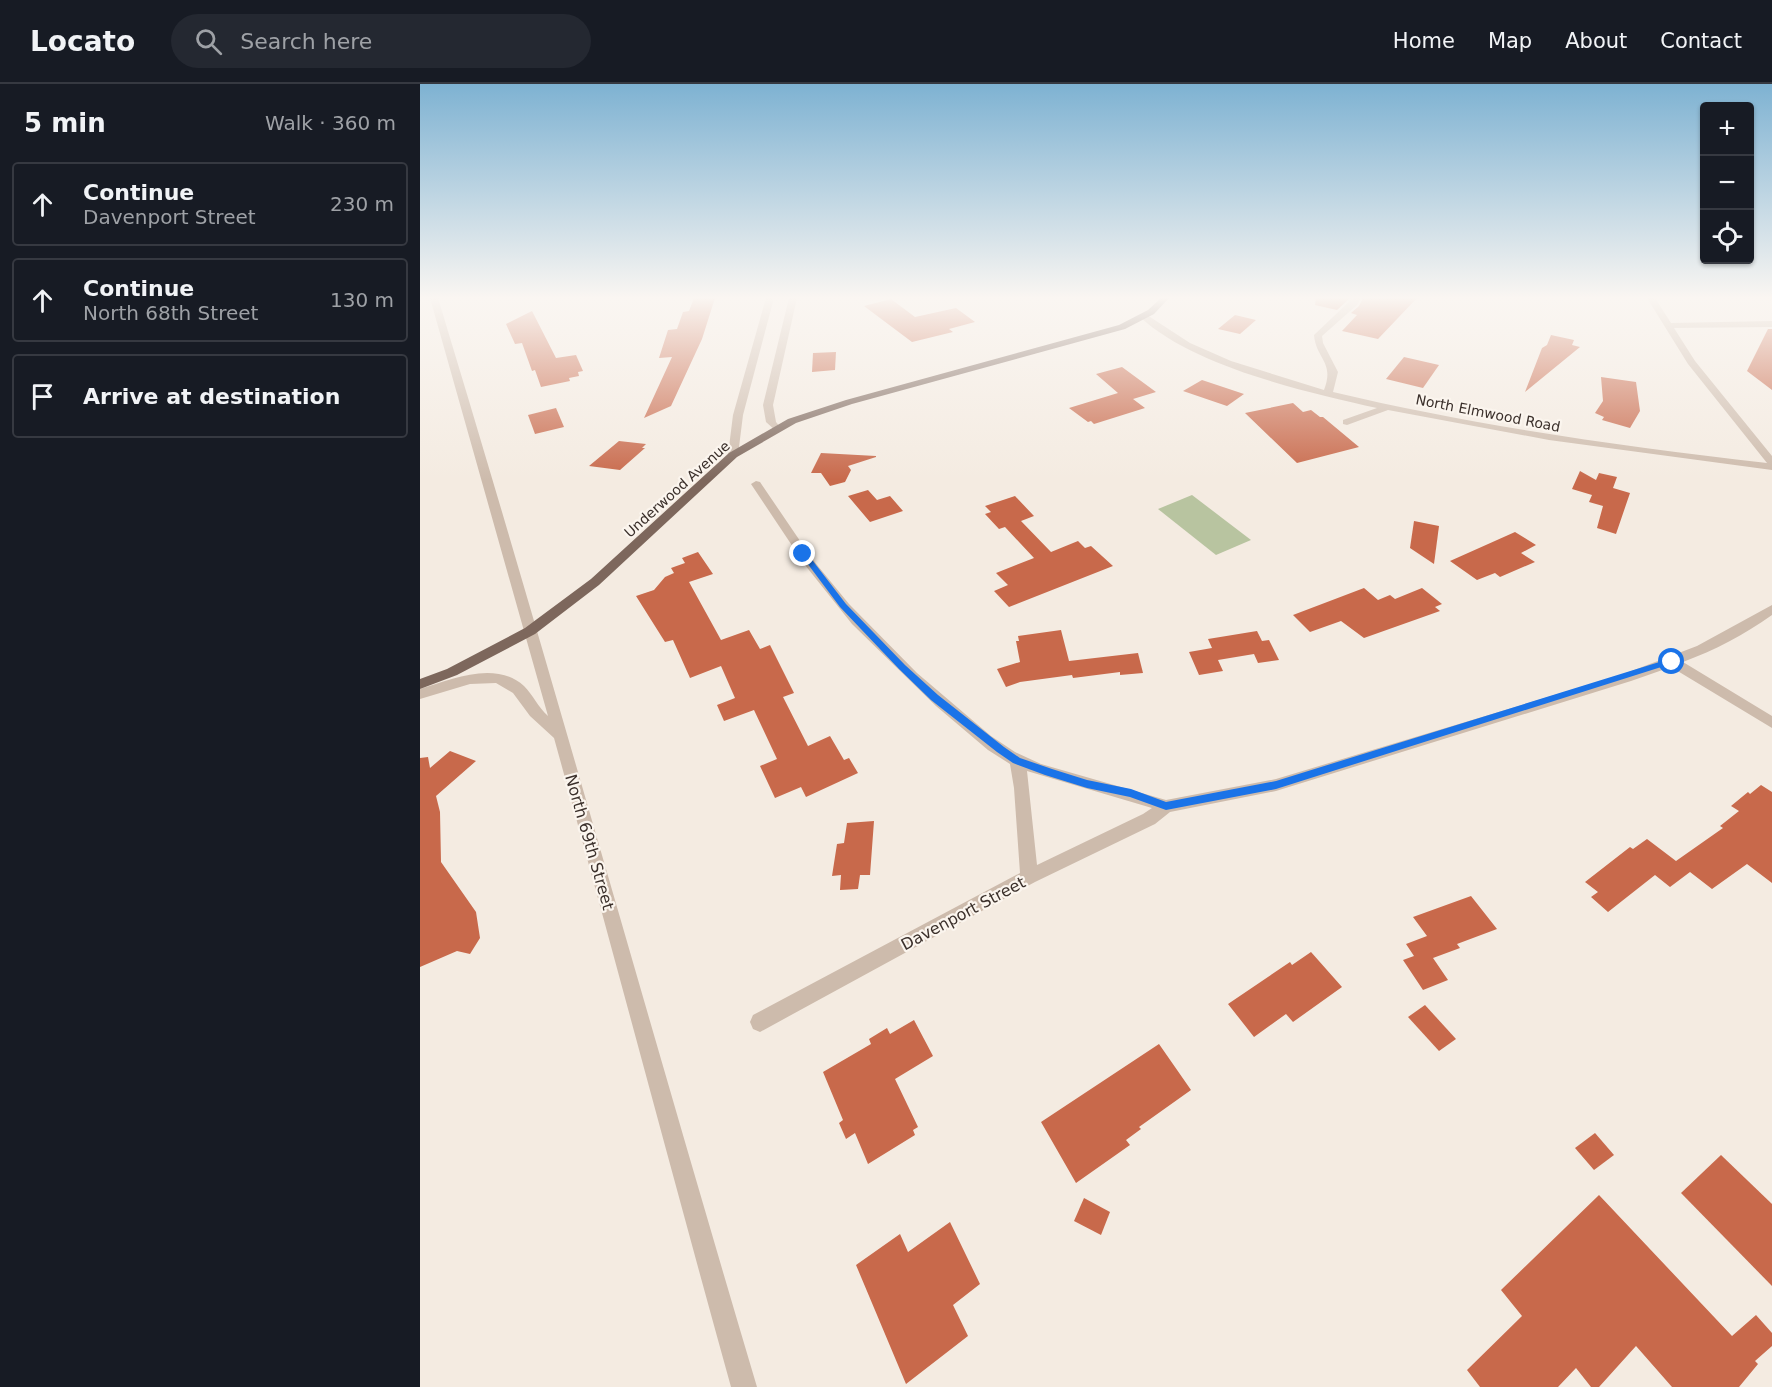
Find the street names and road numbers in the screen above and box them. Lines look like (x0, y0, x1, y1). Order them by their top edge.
street label: North Elmwood Road (1414, 391, 1562, 435)
street label: Underwood Avenue (621, 437, 733, 541)
street label: North 69th Street (561, 772, 618, 912)
street label: Davenport Street (898, 873, 1029, 954)

